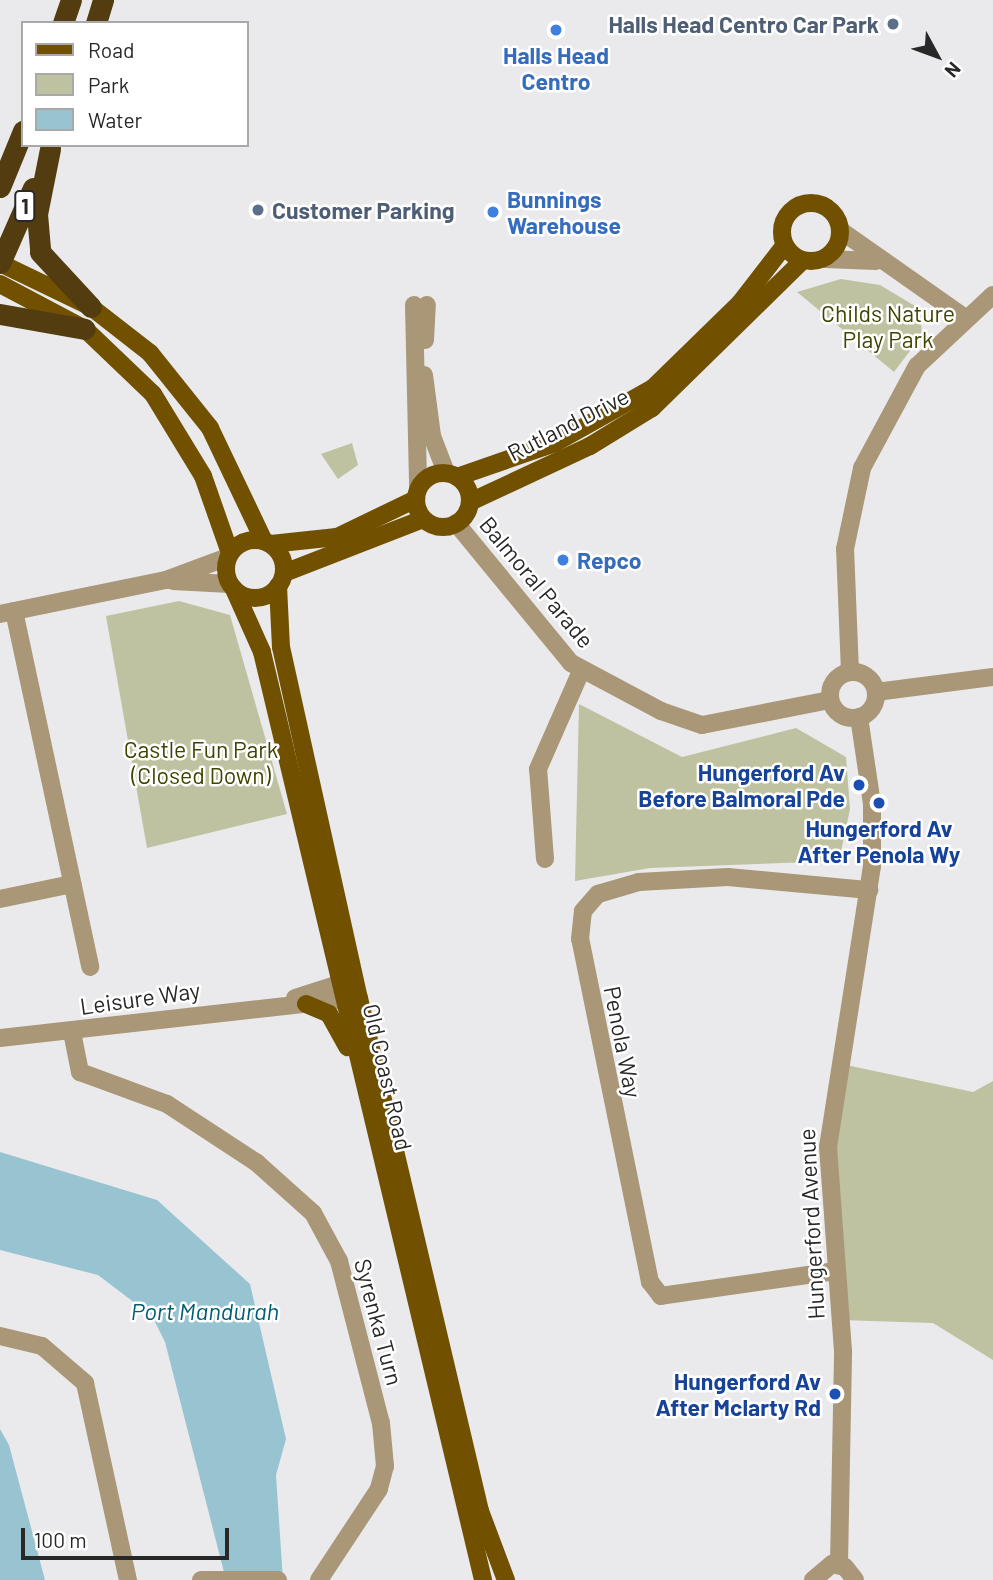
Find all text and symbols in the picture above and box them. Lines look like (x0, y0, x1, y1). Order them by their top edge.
place label: Halls Head Centro Car Park (608, 10, 879, 38)
marker: Halls Head Centro Car Park (885, 16, 901, 32)
legend (21, 21, 248, 147)
north arrow (902, 21, 972, 91)
marker: Halls Head Centro (548, 22, 564, 38)
text: Road (88, 37, 134, 62)
place label: Halls Head Centro (503, 41, 609, 95)
text: N (940, 58, 966, 82)
text: Park (88, 72, 129, 97)
text: Water (88, 107, 142, 132)
place label: Bunnings Warehouse (507, 185, 621, 239)
road number: 1 (13, 188, 37, 224)
place label: Customer Parking (272, 196, 455, 224)
marker: Customer Parking (250, 202, 266, 218)
marker: Bunnings Warehouse (485, 204, 501, 220)
park label: Childs Nature Play Park (821, 299, 955, 353)
street label: Rutland Drive (503, 382, 633, 466)
street label: Balmoral Parade (474, 511, 600, 653)
place label: Repco (577, 546, 642, 574)
marker: Repco (555, 552, 571, 568)
park label: Castle Fun Park (Closed Down) (124, 735, 278, 789)
place label: Hungerford Av Before Balmoral Pde (638, 758, 845, 812)
marker: Hungerford Av Before Balmoral Pde (851, 777, 867, 793)
marker: Hungerford Av After Penola Wy (871, 795, 887, 811)
place label: Hungerford Av After Penola Wy (798, 814, 960, 868)
street label: Leisure Way (78, 976, 202, 1020)
street label: Penola Way (599, 984, 647, 1100)
street label: Old Coast Road (358, 1001, 418, 1153)
street label: Hungerford Avenue (792, 1128, 830, 1320)
street label: Syrenka Turn (349, 1256, 409, 1388)
water label: Port Mandurah (131, 1297, 279, 1325)
place label: Hungerford Av After Mclarty Rd (655, 1367, 821, 1421)
marker: Hungerford Av After Mclarty Rd (827, 1386, 843, 1402)
scale bar (24, 1514, 233, 1558)
text: 100 m (34, 1527, 87, 1552)

